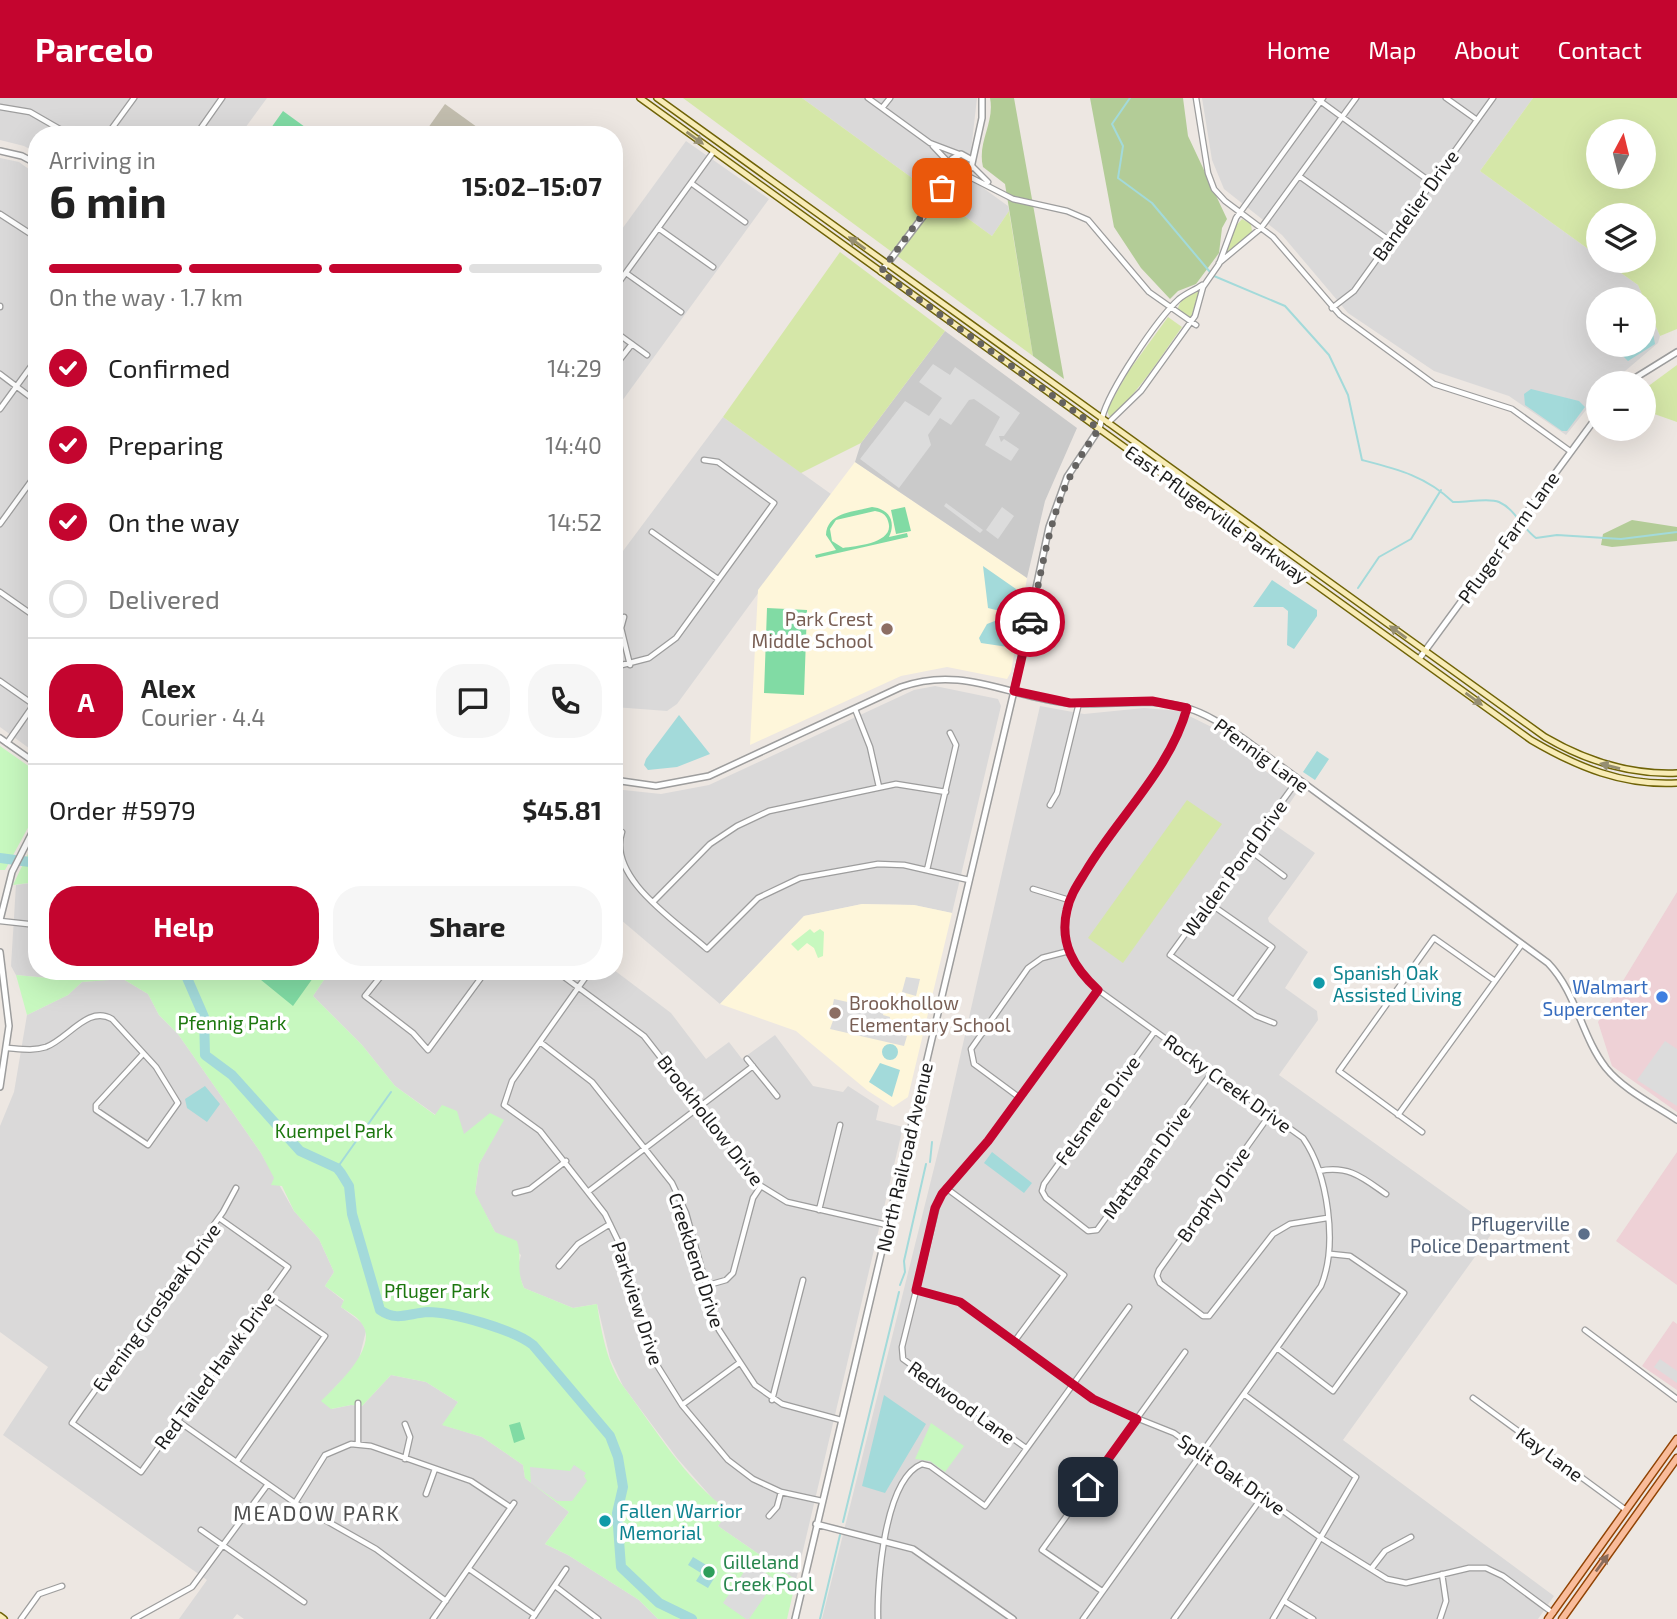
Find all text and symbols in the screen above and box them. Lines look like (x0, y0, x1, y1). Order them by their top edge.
text: Parcelo (35, 29, 153, 69)
text: Home (1267, 35, 1330, 64)
text: Map (1368, 35, 1416, 64)
text: About (1454, 35, 1520, 64)
text: Contact (1558, 35, 1642, 64)
north arrow (1586, 119, 1656, 189)
map controls (1586, 119, 1656, 441)
one-way arrow (686, 131, 704, 145)
street label: Bandelier Drive (1367, 145, 1463, 265)
text: Arriving in (49, 146, 156, 174)
pin (912, 158, 972, 218)
icon: bag (923, 169, 961, 207)
text: 15:02–15:07 (462, 170, 602, 201)
text: 6 min (49, 172, 167, 227)
button: layers (1586, 203, 1656, 273)
one-way arrow (848, 236, 866, 250)
text: On the way · 1.7 km (49, 283, 243, 311)
button: + (1586, 287, 1656, 357)
icon: check (49, 349, 87, 387)
text: Confirmed (108, 352, 231, 383)
text: 14:29 (547, 354, 602, 382)
button: − (1586, 371, 1656, 441)
icon: check (49, 426, 87, 464)
text: Preparing (108, 429, 223, 460)
text: 14:40 (545, 431, 602, 459)
street label: East Pflugerville Parkway (1121, 440, 1313, 588)
street label: Pfluger Farm Lane (1453, 467, 1563, 607)
icon: check (49, 503, 87, 541)
text: On the way (108, 506, 239, 537)
text: 14:52 (548, 508, 602, 536)
text: Delivered (108, 583, 220, 614)
courier (995, 587, 1065, 657)
icon: car (1011, 603, 1049, 641)
place label: Park Crest Middle School (752, 607, 873, 652)
marker: Park Crest Middle School (879, 621, 895, 637)
one-way arrow (1389, 625, 1407, 639)
button: chat (436, 664, 510, 738)
button: phone (528, 664, 602, 738)
text: Alex (141, 672, 196, 703)
text: A (78, 686, 94, 717)
one-way arrow (1465, 692, 1483, 706)
text: Courier · 4.4 (141, 703, 265, 731)
street label: Pfennig Lane (1210, 713, 1314, 797)
one-way arrow (1599, 760, 1620, 770)
text: Order #5979 (49, 794, 196, 825)
text: $45.81 (522, 794, 602, 825)
street label: Walden Pond Drive (1177, 795, 1291, 941)
button: Help (49, 886, 319, 966)
button: Share (333, 886, 602, 966)
place label: Spanish Oak Assisted Living (1333, 961, 1462, 1006)
marker: Spanish Oak Assisted Living (1311, 975, 1327, 991)
place label: Walmart Supercenter (1542, 975, 1648, 1020)
marker: Walmart Supercenter (1654, 989, 1670, 1005)
place label: Brookhollow Elementary School (849, 991, 1011, 1036)
marker: Brookhollow Elementary School (827, 1005, 843, 1021)
park label: Pfennig Park (178, 1011, 287, 1034)
street label: Rocky Creek Drive (1159, 1029, 1297, 1137)
street label: Brookhollow Drive (653, 1050, 769, 1190)
street label: Felsmere Drive (1050, 1051, 1144, 1169)
street label: North Railroad Avenue (871, 1060, 937, 1254)
street label: Mattapan Drive (1097, 1101, 1195, 1223)
park label: Kuempel Park (275, 1119, 393, 1142)
street label: Brophy Drive (1172, 1142, 1254, 1246)
street label: Creekbend Drive (664, 1190, 730, 1330)
place label: Pflugerville Police Department (1410, 1212, 1570, 1257)
street label: Evening Grosbeak Drive (87, 1218, 225, 1396)
marker: Pflugerville Police Department (1576, 1226, 1592, 1242)
street label: Parkview Drive (607, 1238, 669, 1368)
park label: Pfluger Park (384, 1279, 490, 1302)
street label: Red Tailed Hawk Drive (149, 1287, 279, 1453)
street label: Redwood Lane (904, 1356, 1020, 1448)
street label: Kay Lane (1512, 1422, 1588, 1486)
street label: Split Oak Drive (1174, 1429, 1290, 1519)
pin (1058, 1457, 1118, 1517)
icon: home (1069, 1468, 1107, 1506)
place label: Fallen Warrior Memorial (619, 1499, 743, 1544)
district label: MEADOW PARK (233, 1500, 401, 1525)
marker: Fallen Warrior Memorial (597, 1513, 613, 1529)
place label: Gilleland Creek Pool (723, 1550, 814, 1595)
one-way arrow (1594, 1555, 1609, 1573)
marker: Gilleland Creek Pool (701, 1564, 717, 1580)

